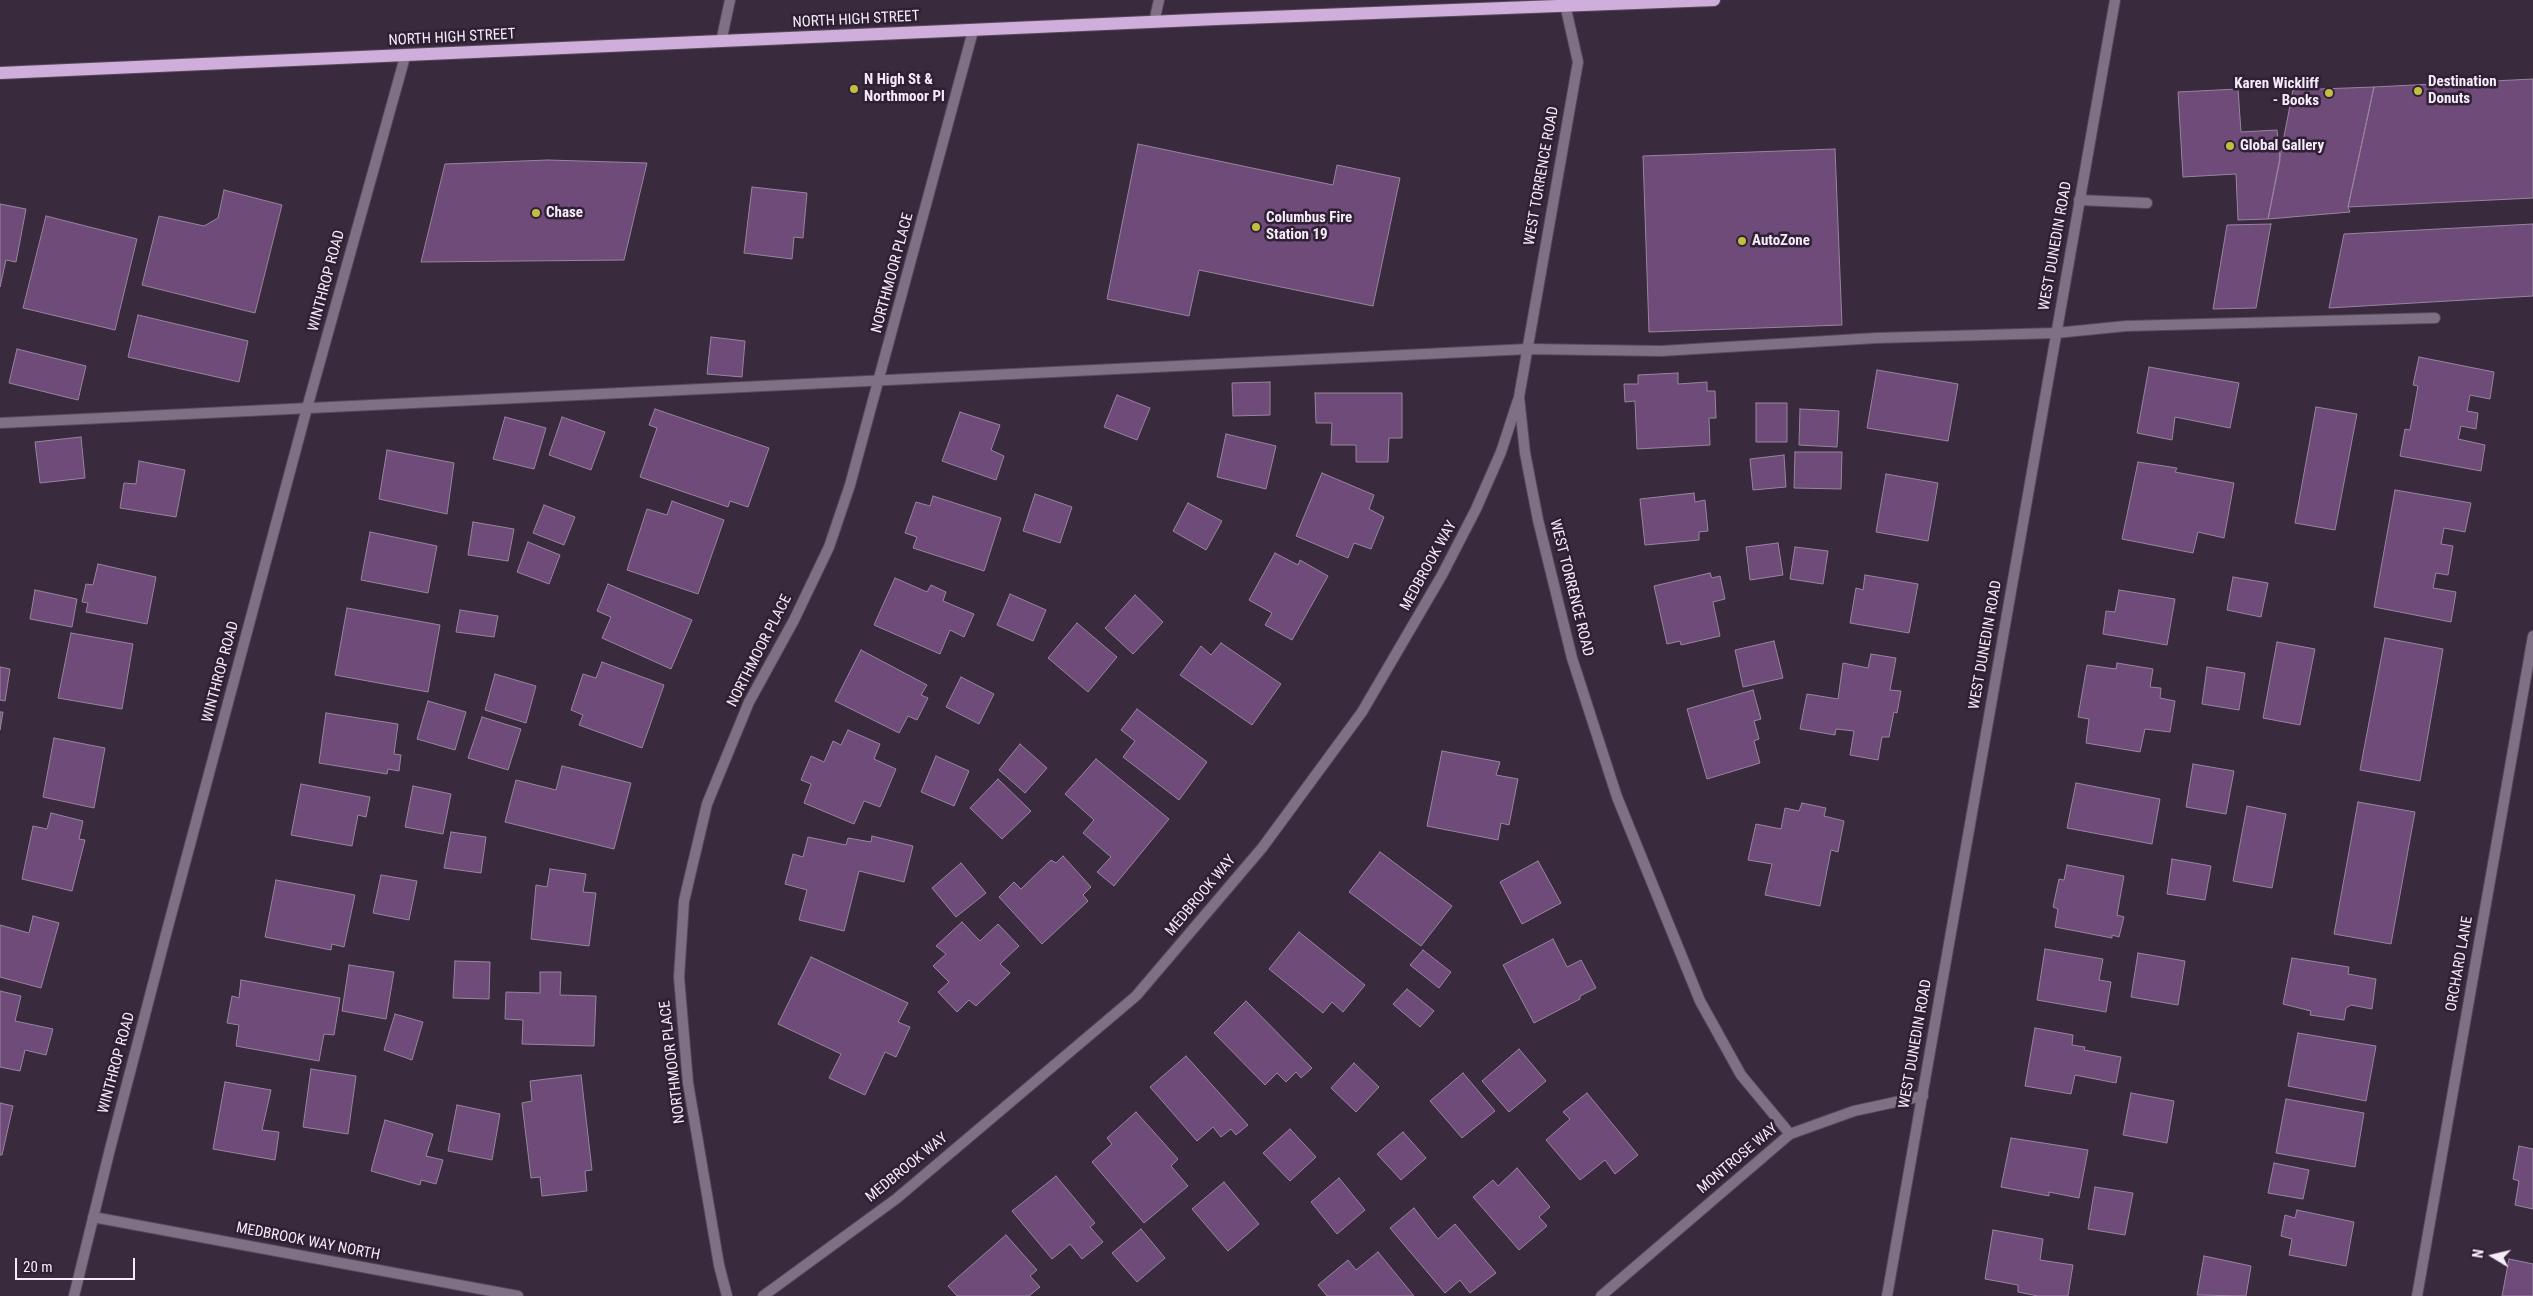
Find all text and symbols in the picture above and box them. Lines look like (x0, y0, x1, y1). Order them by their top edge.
street label: NORTH HIGH STREET (792, 8, 920, 32)
street label: NORTH HIGH STREET (388, 26, 516, 50)
place label: N High St & Northmoor Pl (864, 71, 945, 106)
place label: Destination Donuts (2428, 73, 2497, 108)
place label: Karen Wickliff - Books (2234, 75, 2319, 110)
marker: N High St & Northmoor Pl (848, 83, 860, 95)
marker: Destination Donuts (2412, 85, 2424, 97)
marker: Karen Wickliff - Books (2323, 87, 2335, 99)
street label: WEST TORRENCE ROAD (1521, 105, 1563, 247)
place label: Global Gallery (2240, 137, 2324, 155)
marker: Global Gallery (2224, 140, 2236, 152)
street label: WEST DUNEDIN ROAD (2036, 180, 2076, 312)
place label: Chase (546, 204, 583, 222)
marker: Chase (530, 207, 542, 219)
place label: Columbus Fire Station 19 (1266, 209, 1352, 244)
street label: NORTHMOOR PLACE (868, 211, 918, 335)
marker: Columbus Fire Station 19 (1250, 221, 1262, 233)
street label: WINTHROP ROAD (305, 228, 349, 334)
place label: AutoZone (1752, 232, 1810, 250)
marker: AutoZone (1736, 235, 1748, 247)
street label: MEDBROOK WAY (1397, 518, 1461, 614)
street label: WEST TORRENCE ROAD (1545, 518, 1597, 658)
street label: WEST DUNEDIN ROAD (1966, 579, 2006, 711)
street label: NORTHMOOR PLACE (724, 592, 796, 710)
street label: WINTHROP ROAD (199, 619, 243, 725)
street label: MEDBROOK WAY (1162, 852, 1240, 940)
street label: ORCHARD LANE (2443, 915, 2477, 1013)
street label: WEST DUNEDIN ROAD (1896, 978, 1936, 1110)
street label: NORTHMOOR PLACE (657, 1000, 689, 1124)
street label: WINTHROP ROAD (95, 1010, 139, 1116)
street label: MONTROSE WAY (1694, 1120, 1782, 1198)
street label: MEDBROOK WAY (862, 1130, 952, 1206)
street label: MEDBROOK WAY NORTH (234, 1219, 382, 1265)
north arrow (2468, 1231, 2518, 1281)
scale bar (18, 1248, 138, 1280)
text: N (2470, 1248, 2487, 1259)
text: 20 m (23, 1258, 53, 1276)

